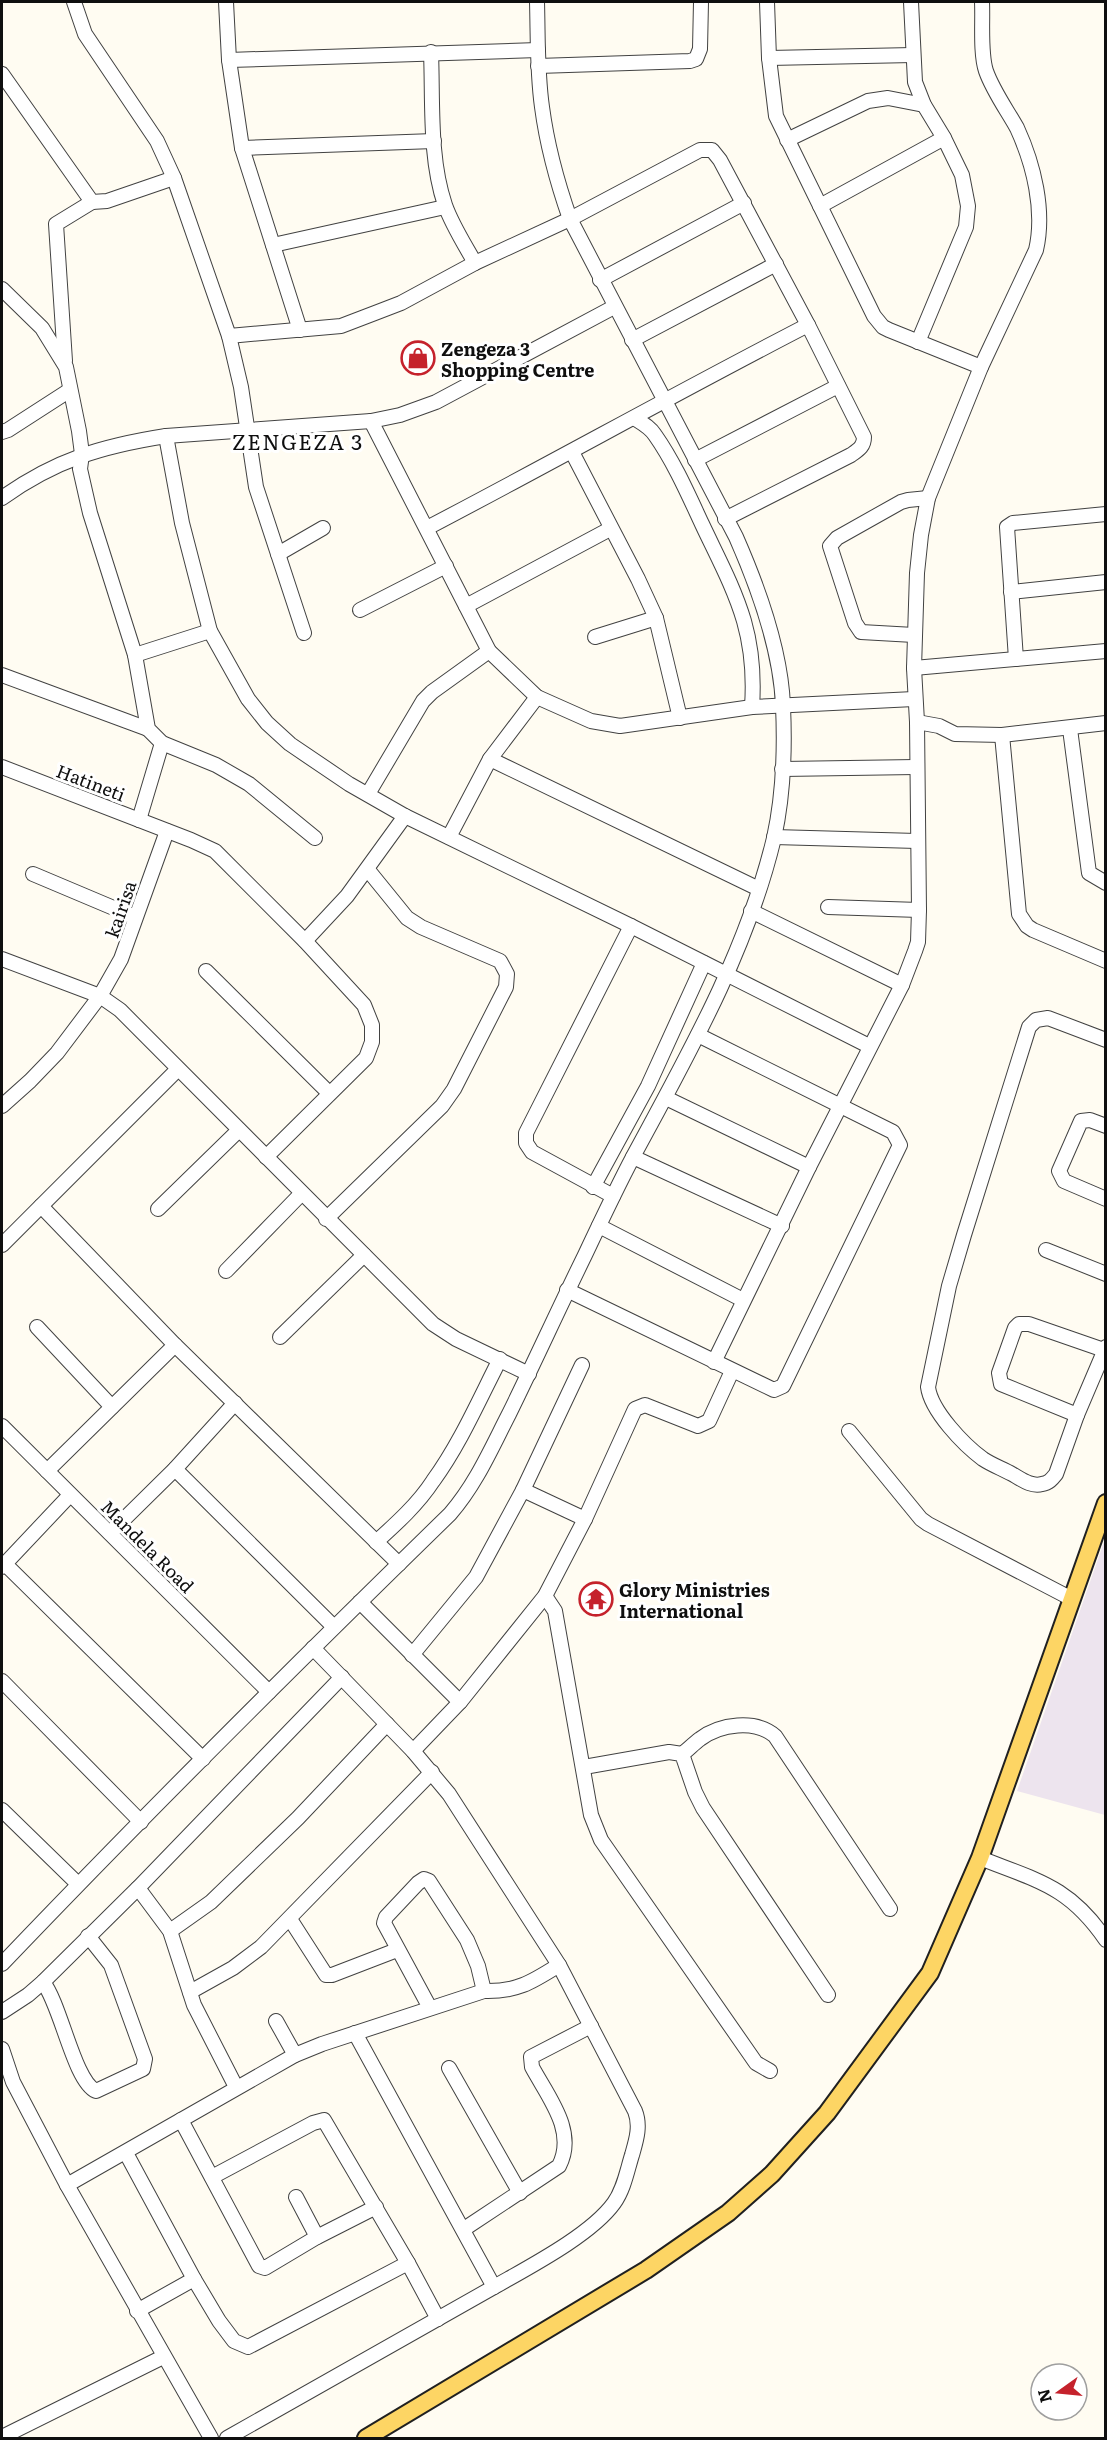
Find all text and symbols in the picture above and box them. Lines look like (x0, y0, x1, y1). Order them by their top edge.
place label: Zengeza 3 Shopping Centre (441, 335, 595, 383)
shop icon: Zengeza 3 Shopping Centre (400, 340, 436, 376)
district label: ZENGEZA 3 (232, 425, 364, 456)
street label: Hatineti (53, 757, 129, 807)
street label: kairisa (98, 876, 142, 941)
street label: Mandela Road (95, 1493, 201, 1599)
place label: Glory Ministries International (619, 1576, 770, 1624)
temple icon: Glory Ministries International (578, 1581, 614, 1617)
north arrow (1029, 2362, 1089, 2422)
text: N (1030, 2387, 1057, 2406)

